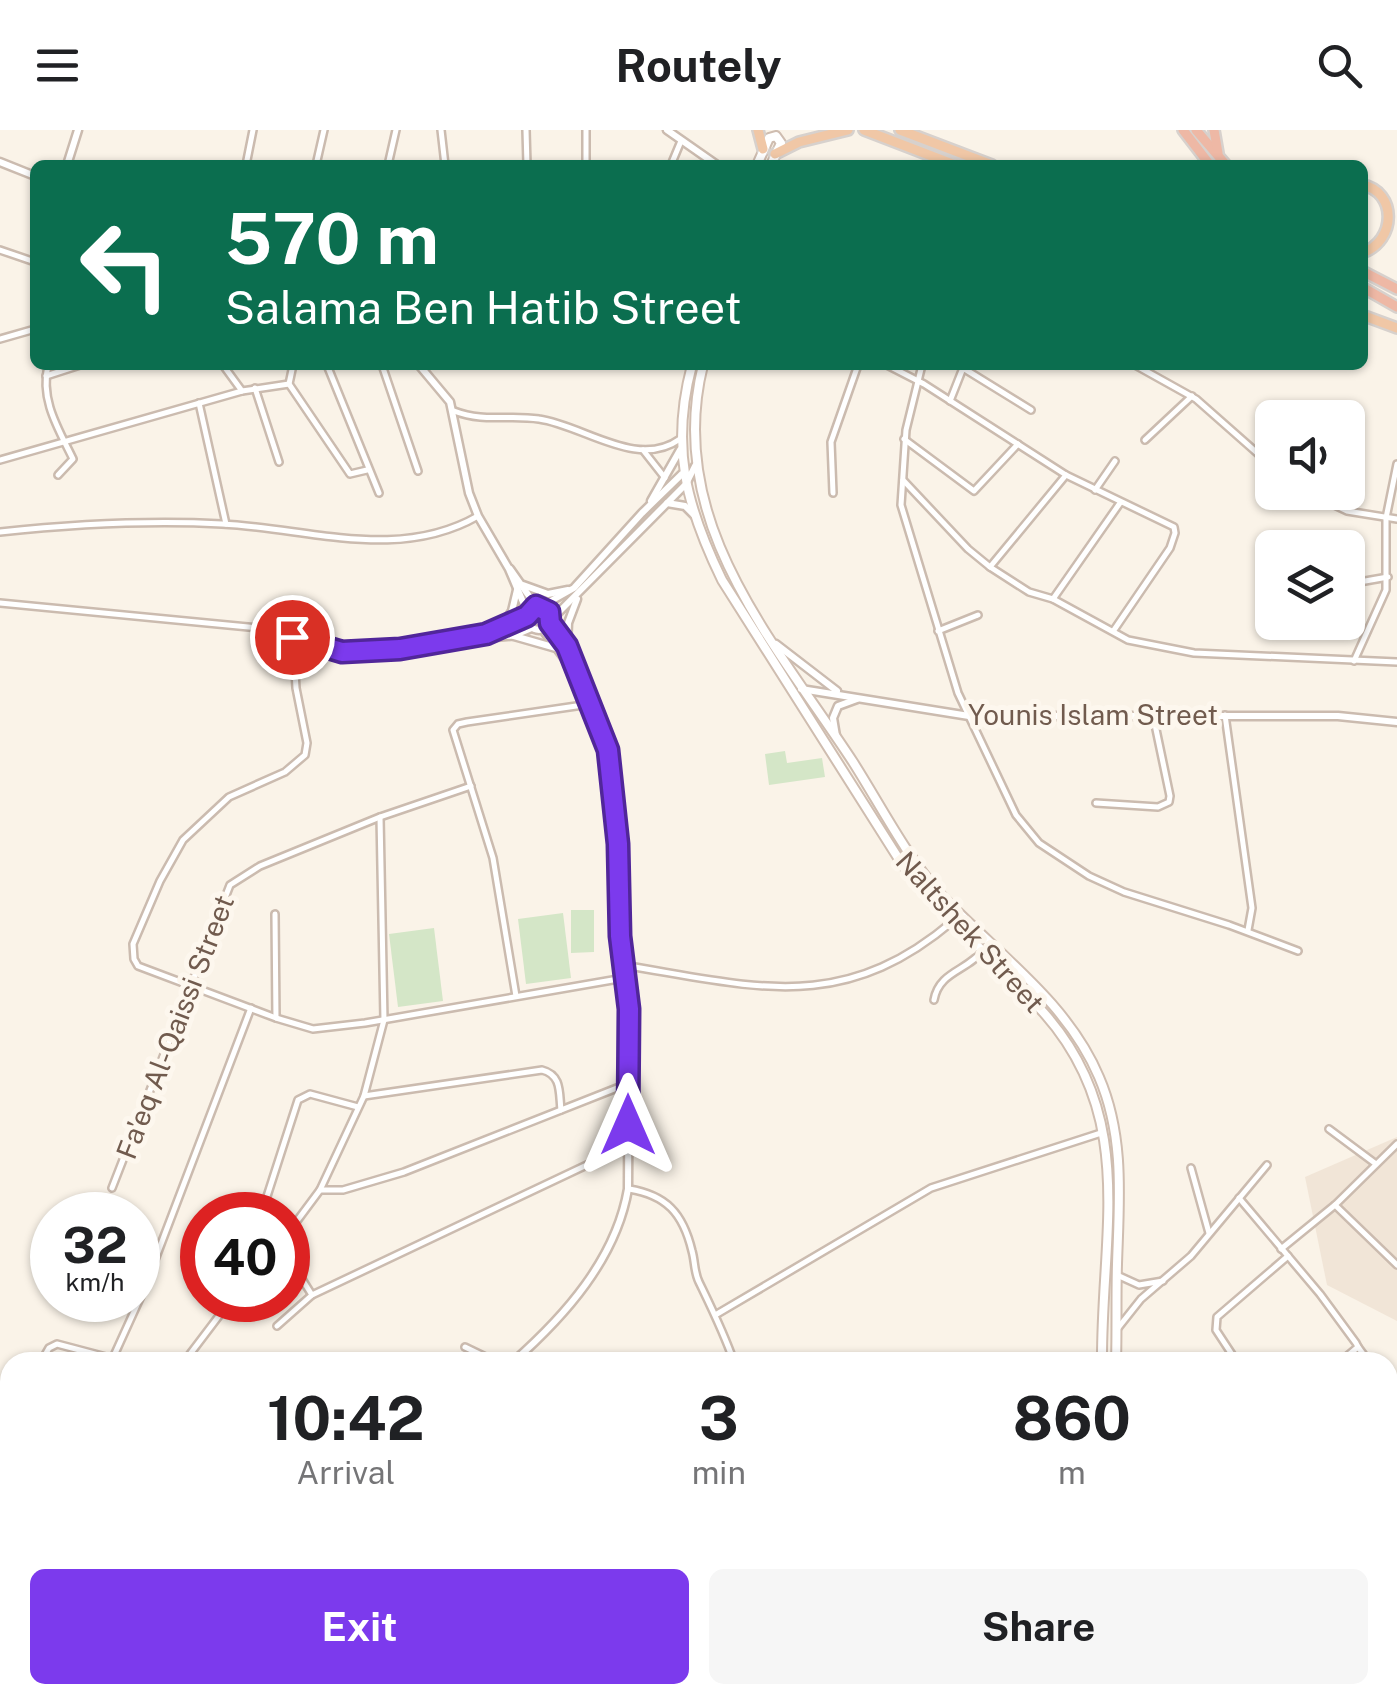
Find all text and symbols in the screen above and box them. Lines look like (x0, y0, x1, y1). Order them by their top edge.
icon: menu (30, 38, 85, 93)
icon: search (1312, 38, 1367, 93)
text: Routely (616, 39, 781, 92)
text: 570 m (225, 197, 439, 280)
icon: left (60, 200, 190, 330)
text: Salama Ben Hatib Street (225, 281, 742, 334)
map controls (1255, 400, 1365, 640)
button: sound (1255, 400, 1365, 510)
button: layers (1255, 530, 1365, 640)
pin (250, 595, 335, 680)
icon: arrive (265, 610, 320, 665)
street label: Younis Islam Street (968, 698, 1218, 731)
street label: Naltshek Street (889, 844, 1051, 1019)
street label: Fa'eq Al-Qaissi Street (109, 890, 240, 1164)
position arrow (576, 1073, 680, 1177)
speed limit sign: 40 (180, 1192, 310, 1322)
text: 32 (62, 1215, 128, 1274)
text: km/h (66, 1267, 124, 1297)
text: 10:42 (267, 1383, 425, 1454)
text: 3 (699, 1383, 739, 1454)
text: 860 (1013, 1383, 1131, 1454)
text: Arrival (296, 1454, 395, 1491)
text: min (692, 1454, 746, 1491)
text: m (1058, 1454, 1086, 1491)
button: Exit (30, 1569, 689, 1684)
button: Share (709, 1569, 1368, 1684)

